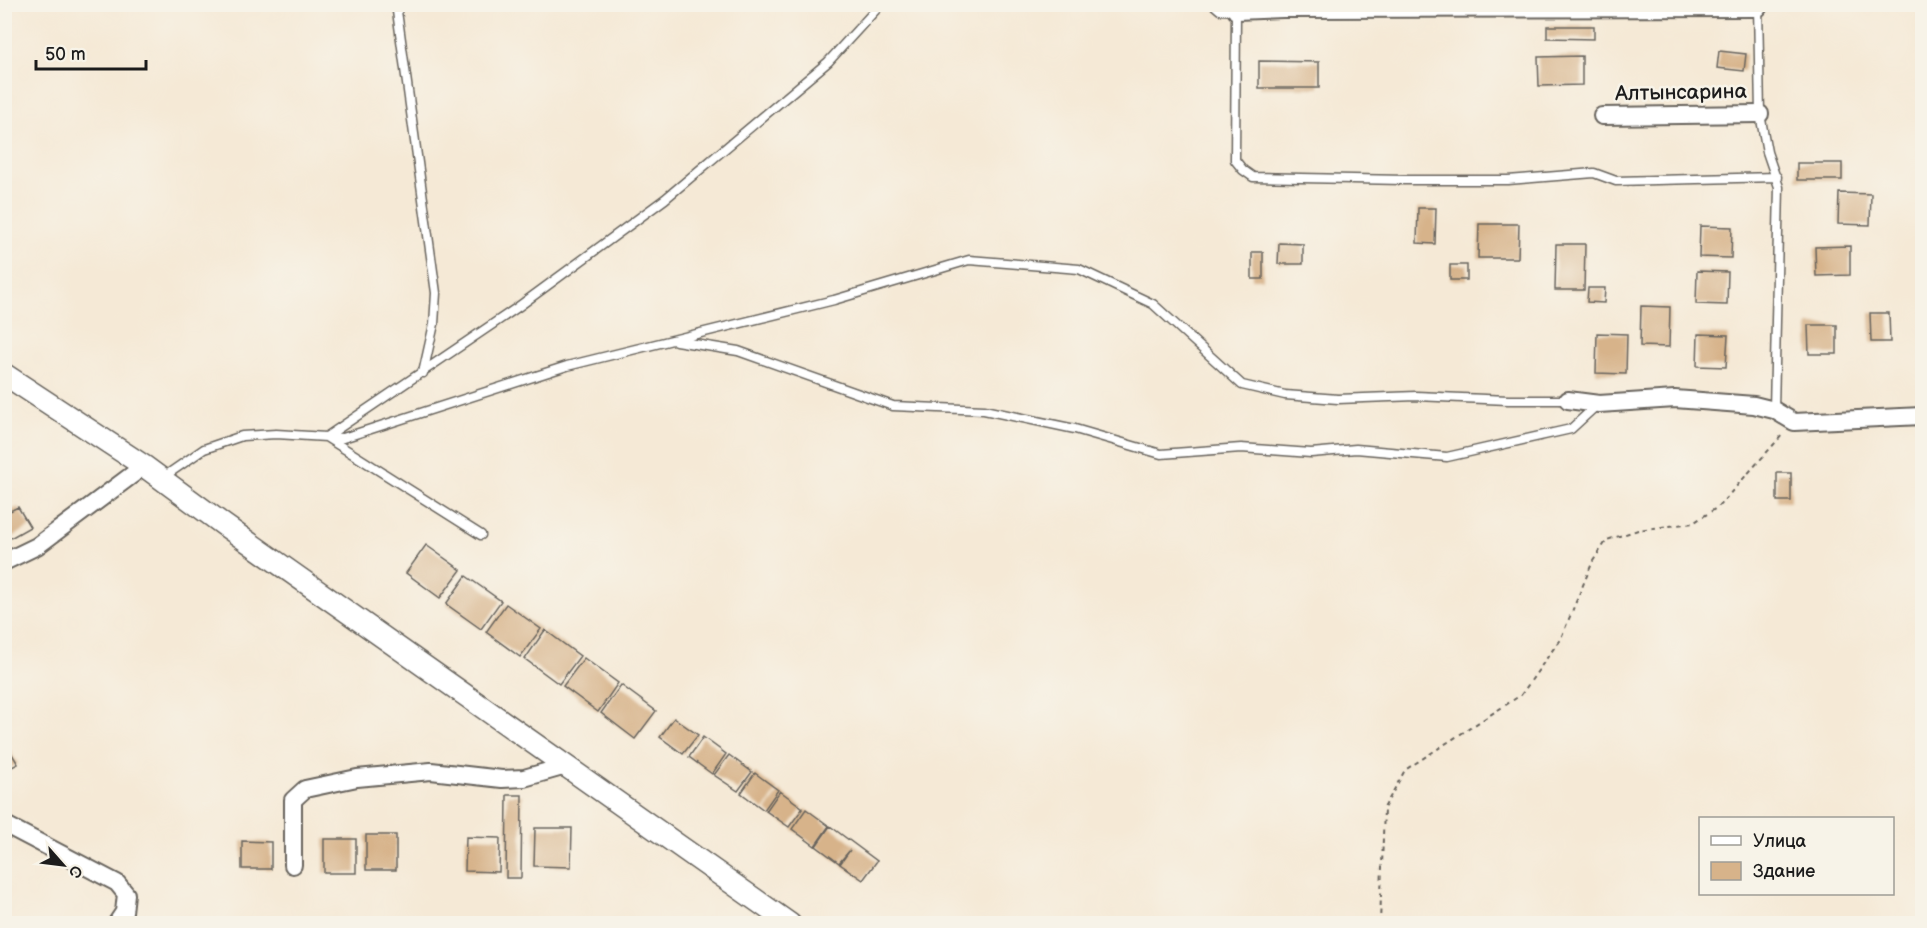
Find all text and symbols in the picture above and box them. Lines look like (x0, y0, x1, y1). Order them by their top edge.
scale bar (36, 33, 146, 71)
text: 50 m (45, 44, 86, 65)
street label: Алтынсарина (1614, 79, 1748, 106)
legend (1699, 817, 1894, 895)
text: Улица (1753, 831, 1807, 852)
north arrow (33, 835, 93, 895)
text: Здание (1753, 861, 1815, 882)
text: С (64, 862, 86, 881)

